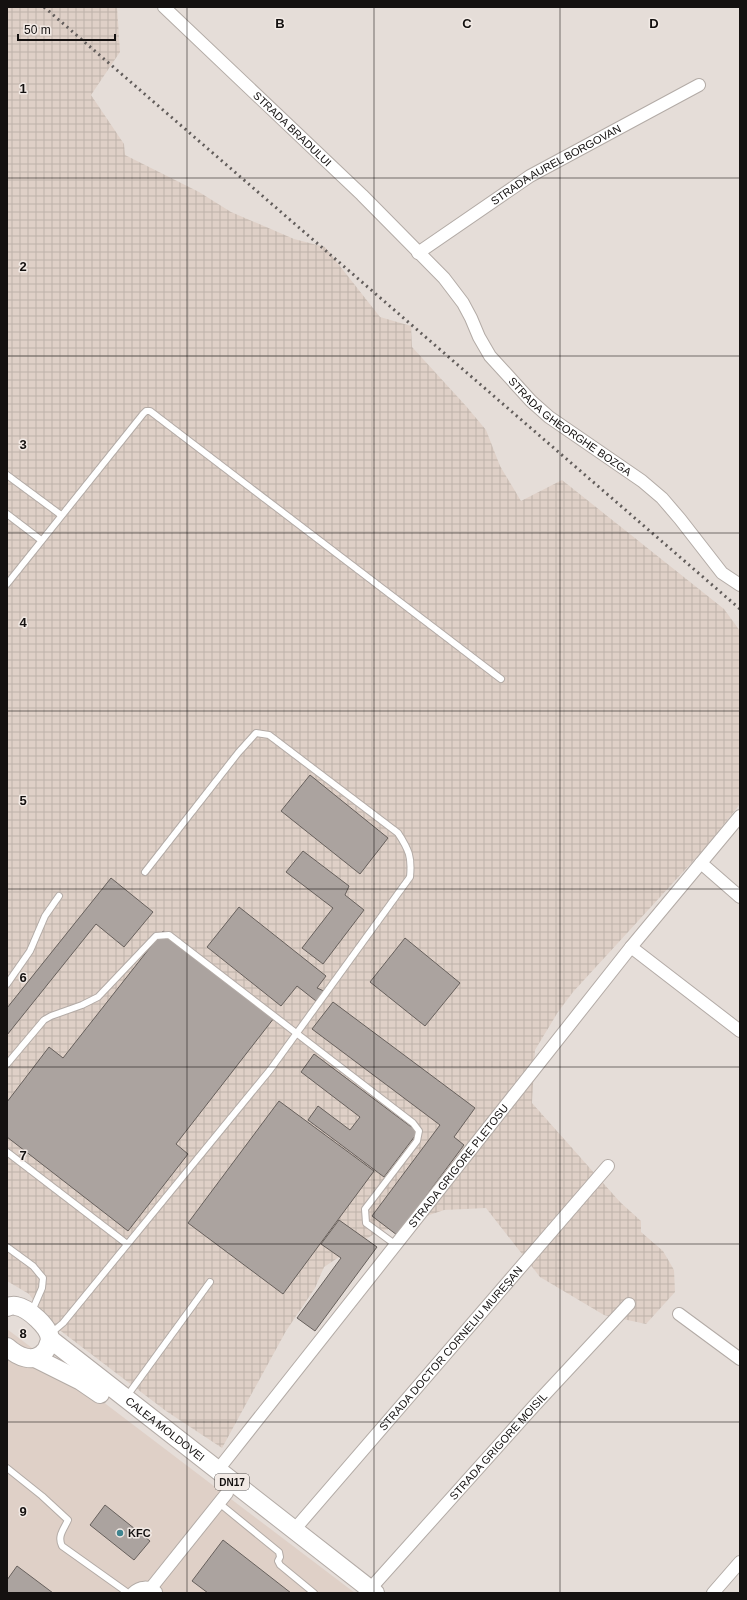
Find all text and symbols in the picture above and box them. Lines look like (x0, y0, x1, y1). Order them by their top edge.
scale bar (18, 16, 115, 42)
text: B (275, 16, 285, 31)
text: C (462, 16, 472, 31)
text: D (649, 16, 659, 31)
text: 50 m (24, 23, 51, 37)
text: 1 (19, 81, 27, 96)
street label: STRADA BRADULUI (251, 89, 334, 169)
street label: STRADA AUREL BORGOVAN (488, 122, 623, 207)
text: 2 (19, 259, 27, 274)
street label: STRADA GHEORGHE BOZGA (506, 375, 634, 478)
text: 3 (19, 437, 27, 452)
text: 4 (19, 615, 27, 630)
text: 5 (19, 793, 27, 808)
text: 6 (19, 970, 27, 985)
street label: STRADA GRIGORE PLETOSU (406, 1102, 510, 1230)
text: 7 (19, 1148, 27, 1163)
street label: STRADA DOCTOR CORNELIU MUREȘAN (377, 1264, 525, 1433)
text: 8 (19, 1326, 27, 1341)
street label: STRADA GRIGORE MOISIL (447, 1390, 549, 1502)
street label: CALEA MOLDOVEI (123, 1394, 207, 1463)
road number: DN17 (215, 1474, 249, 1490)
text: 9 (19, 1504, 27, 1519)
place label: KFC (128, 1527, 151, 1539)
marker: KFC (115, 1528, 125, 1538)

